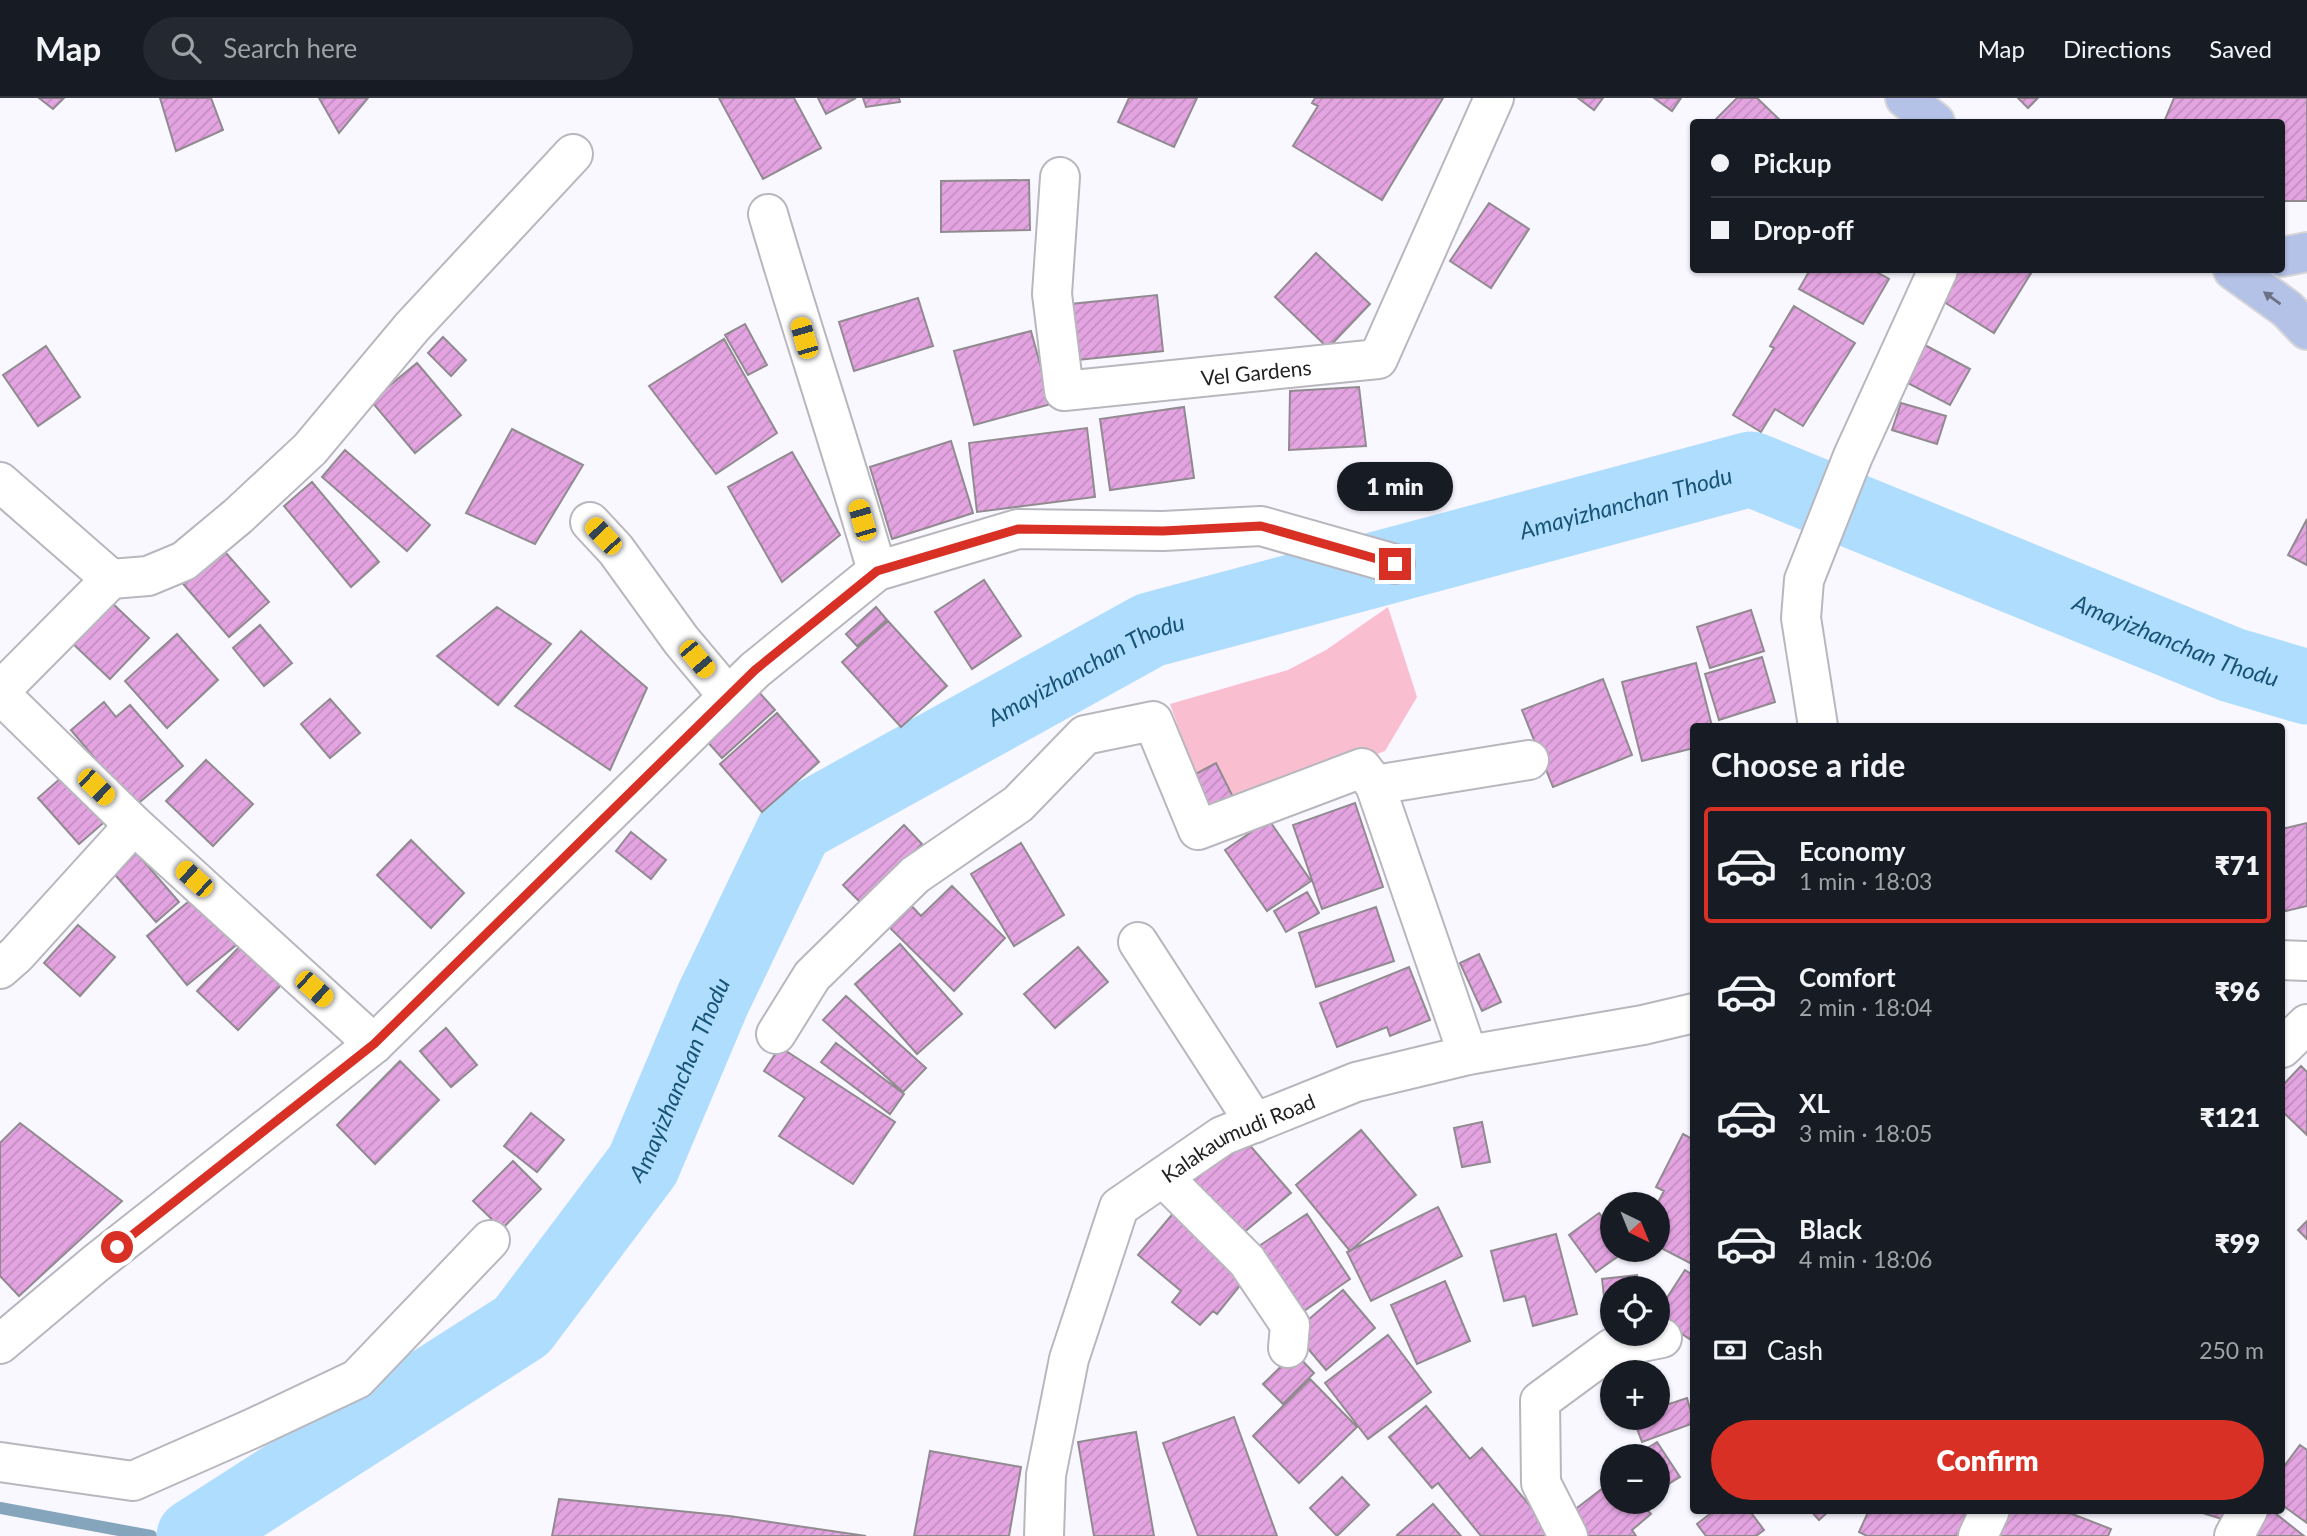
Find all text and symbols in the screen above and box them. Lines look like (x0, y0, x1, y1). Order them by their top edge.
search box (143, 17, 633, 80)
text: Map (35, 28, 101, 68)
icon: search (167, 29, 205, 67)
text: Search here (223, 32, 357, 64)
text: Map (1978, 34, 2025, 63)
text: Directions (2063, 34, 2171, 63)
text: Saved (2209, 34, 2272, 63)
text: Pickup (1753, 147, 1832, 179)
text: Drop-off (1753, 214, 1854, 246)
one-way arrow (2263, 291, 2281, 305)
car (789, 315, 820, 361)
street label: Vel Gardens (1200, 353, 1312, 389)
water label: Amayizhanchan Thodu (1515, 461, 1735, 545)
callout: 1 min (1337, 462, 1453, 512)
text: 1 min (1366, 472, 1424, 500)
car (847, 497, 878, 543)
car (581, 513, 626, 559)
route end (1379, 548, 1411, 580)
water label: Amayizhanchan Thodu (2068, 587, 2282, 692)
water label: Amayizhanchan Thodu (981, 607, 1187, 732)
car (676, 636, 719, 682)
text: Choose a ride (1711, 745, 1905, 784)
car (74, 765, 119, 809)
icon: car (1715, 834, 1778, 897)
text: Economy (1799, 835, 1905, 867)
text: ₹71 (2215, 849, 2260, 881)
car (172, 857, 217, 901)
text: 1 min · 18:03 (1799, 867, 1932, 895)
icon: car (1715, 960, 1778, 1023)
text: Comfort (1799, 961, 1896, 993)
car (292, 967, 337, 1011)
water label: Amayizhanchan Thodu (621, 973, 735, 1187)
text: ₹96 (2215, 975, 2260, 1007)
text: 2 min · 18:04 (1799, 993, 1932, 1021)
icon: car (1715, 1086, 1778, 1149)
street label: Kalakaumudi Road (1156, 1087, 1318, 1187)
text: XL (1799, 1087, 1830, 1119)
text: ₹121 (2200, 1101, 2260, 1133)
text: 3 min · 18:05 (1799, 1119, 1932, 1147)
north arrow (1600, 1192, 1670, 1262)
map controls (1600, 1192, 1670, 1514)
icon: car (1715, 1212, 1778, 1275)
text: Black (1799, 1213, 1862, 1245)
text: ₹99 (2215, 1227, 2260, 1259)
route start (101, 1231, 133, 1263)
text: 4 min · 18:06 (1799, 1245, 1932, 1273)
button: locate (1600, 1276, 1670, 1346)
icon: cash (1711, 1331, 1749, 1369)
text: Cash (1767, 1334, 1823, 1366)
text: 250 m (2199, 1336, 2264, 1364)
button: + (1600, 1360, 1670, 1430)
button: Confirm (1711, 1420, 2264, 1500)
button: − (1600, 1444, 1670, 1514)

